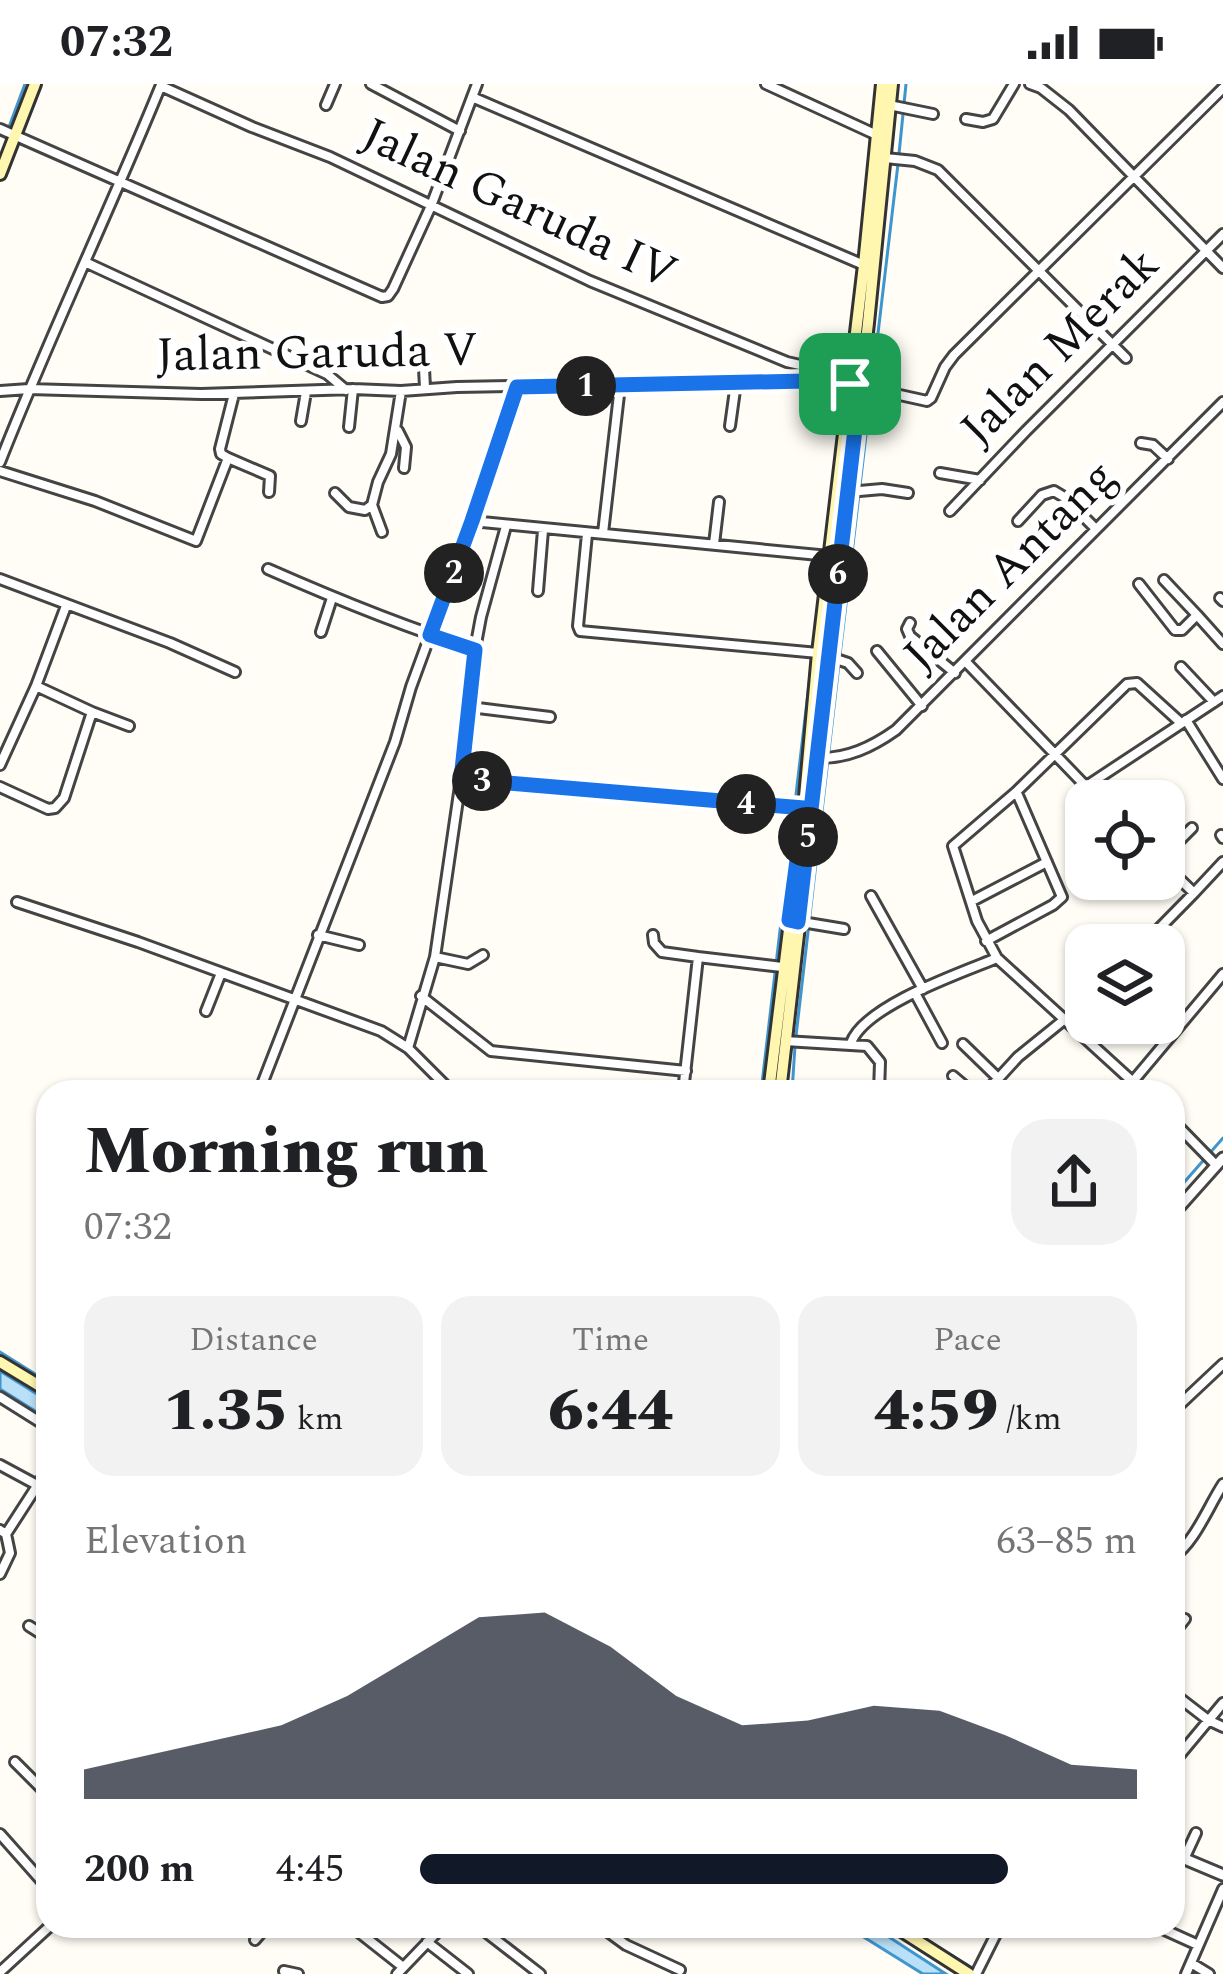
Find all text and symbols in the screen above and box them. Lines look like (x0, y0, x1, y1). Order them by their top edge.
text: 07:32 (60, 8, 173, 77)
street label: Jalan Garuda IV (349, 99, 689, 309)
street label: Jalan Merak (943, 230, 1177, 464)
street label: Jalan Garuda V (155, 314, 479, 392)
pin (799, 333, 901, 435)
icon: arrive (817, 351, 883, 417)
pin: 1 (556, 356, 616, 416)
text: 1 (577, 361, 595, 411)
street label: Jalan Antang (886, 442, 1134, 690)
pin: 2 (424, 543, 484, 603)
pin: 6 (808, 544, 868, 604)
text: 2 (445, 548, 463, 598)
text: 6 (829, 549, 847, 599)
pin: 3 (452, 751, 512, 811)
text: 3 (473, 756, 491, 806)
pin: 4 (716, 774, 776, 834)
text: 4 (737, 779, 755, 829)
map controls (1065, 780, 1185, 1044)
button: locate (1065, 780, 1185, 900)
pin: 5 (778, 807, 838, 867)
text: 5 (799, 812, 817, 862)
button: layers (1065, 924, 1185, 1044)
text: Morning run (84, 1102, 488, 1203)
button: share (1011, 1119, 1137, 1245)
text: 07:32 (84, 1198, 172, 1257)
text: Distance (189, 1315, 318, 1365)
text: Time (572, 1315, 649, 1365)
text: Pace (933, 1315, 1002, 1365)
text: 1.35 (164, 1365, 288, 1457)
text: 6:44 (548, 1365, 673, 1457)
text: 4:59 (873, 1365, 998, 1457)
text: km (288, 1394, 343, 1444)
text: /km (998, 1394, 1062, 1444)
text: Elevation (84, 1512, 247, 1571)
text: 63–85 m (996, 1512, 1137, 1571)
text: 200 m (84, 1840, 195, 1899)
text: 4:45 (276, 1840, 344, 1899)

